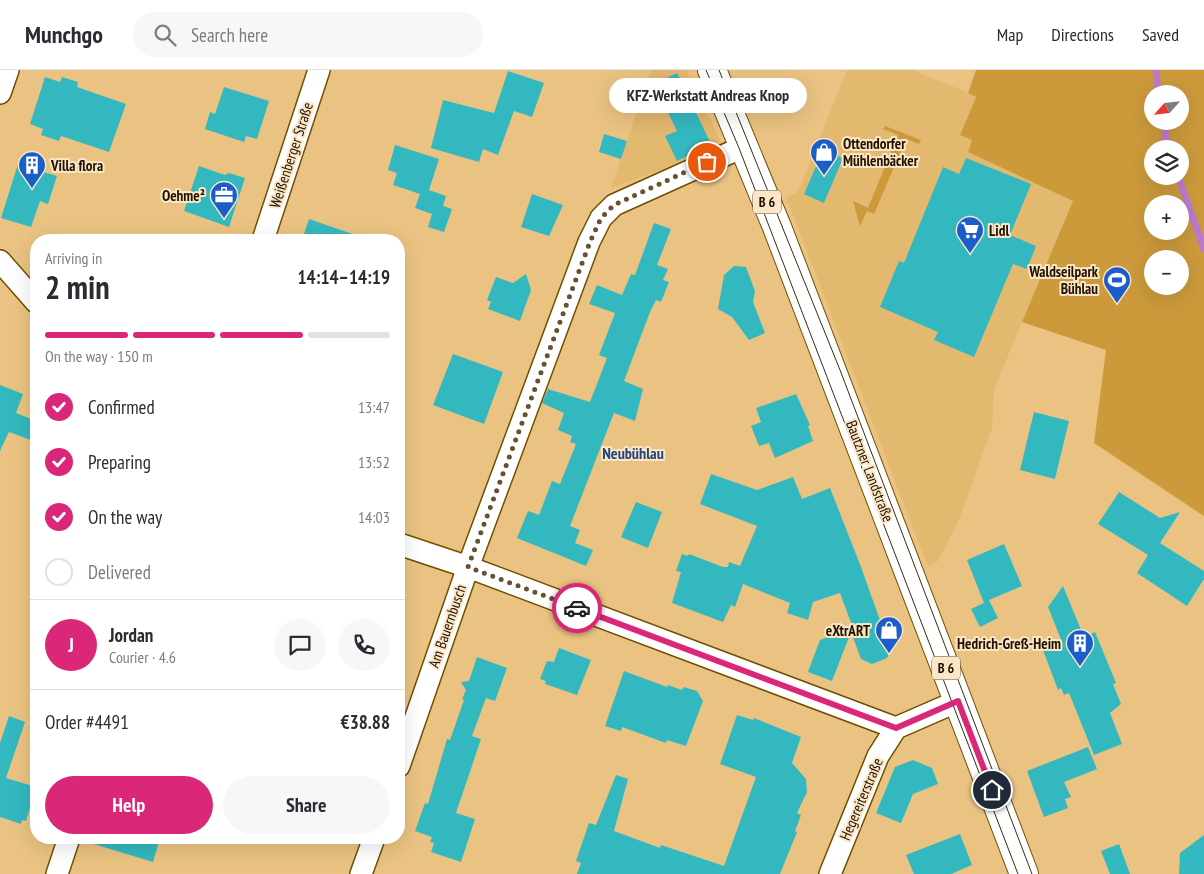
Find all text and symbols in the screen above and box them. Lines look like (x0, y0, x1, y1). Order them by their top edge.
search box (133, 12, 483, 57)
text: Munchgo (25, 19, 103, 50)
icon: search (151, 21, 179, 49)
text: Search here (191, 23, 268, 47)
text: Map (997, 23, 1023, 46)
text: Directions (1051, 23, 1114, 46)
text: Saved (1142, 23, 1179, 46)
callout: KFZ-Werkstatt Andreas Knop (608, 77, 806, 112)
text: KFZ-Werkstatt Andreas Knop (627, 85, 789, 105)
north arrow (1144, 85, 1189, 130)
map controls (1144, 85, 1189, 295)
street label: Weißenberger Straße (265, 100, 317, 210)
place label: Ottendorfer Mühlenbäcker (843, 134, 919, 170)
shop icon: Ottendorfer Mühlenbäcker (809, 137, 839, 176)
button: layers (1144, 140, 1189, 185)
pin (686, 141, 728, 183)
icon: bag (693, 148, 721, 176)
building icon: Villa flora (17, 150, 47, 189)
place label: Villa flora (50, 156, 103, 175)
office icon: Oehme² (209, 180, 239, 219)
place label: Oehme² (162, 186, 205, 205)
road number: B 6 (753, 190, 781, 214)
button: + (1144, 195, 1189, 240)
supermarket icon: Lidl (955, 215, 985, 254)
place label: Lidl (989, 221, 1009, 240)
text: Arriving in (45, 248, 102, 268)
button: − (1144, 250, 1189, 295)
place label: Waldseilpark Bühlau (1028, 262, 1099, 298)
text: 14:14–14:19 (297, 265, 390, 289)
sports icon: Waldseilpark Bühlau (1102, 265, 1132, 304)
text: 2 min (45, 266, 110, 308)
text: On the way · 150 m (45, 346, 153, 366)
icon: check (45, 393, 73, 421)
text: Confirmed (88, 395, 155, 419)
text: 13:47 (358, 397, 390, 417)
street label: Bautzner Landstraße (842, 418, 898, 524)
district label: Neubühlau (602, 443, 664, 463)
icon: check (45, 448, 73, 476)
text: Preparing (88, 450, 151, 474)
text: 13:52 (358, 452, 390, 472)
icon: check (45, 503, 73, 531)
text: On the way (88, 505, 162, 529)
text: 14:03 (358, 507, 390, 527)
text: Delivered (88, 560, 151, 584)
street label: Am Bauernbusch (424, 582, 470, 670)
courier (552, 583, 602, 633)
icon: car (563, 594, 591, 622)
shop icon: eXtrART (874, 615, 904, 654)
button: chat (274, 619, 326, 671)
button: phone (338, 619, 390, 671)
place label: eXtrART (826, 621, 870, 640)
text: Jordan (109, 623, 153, 647)
building icon: Hedrich-Greß-Heim (1065, 628, 1095, 667)
text: J (68, 633, 74, 657)
place label: Hedrich-Greß-Heim (957, 634, 1061, 653)
text: Courier · 4.6 (109, 647, 176, 667)
road number: B 6 (932, 656, 960, 680)
text: Order #4491 (45, 710, 129, 734)
text: €38.88 (341, 710, 390, 734)
street label: Hegereiterstraße (835, 755, 887, 843)
pin (971, 769, 1013, 811)
button: Help (45, 776, 213, 834)
button: Share (223, 776, 390, 834)
icon: home (978, 776, 1006, 804)

